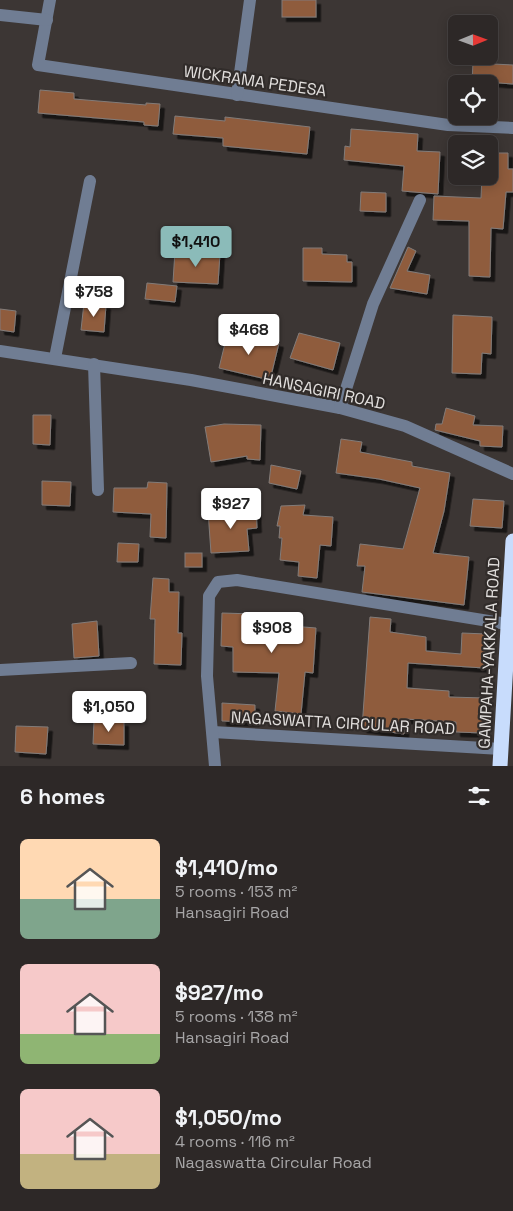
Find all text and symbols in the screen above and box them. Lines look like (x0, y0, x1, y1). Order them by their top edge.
north arrow (448, 15, 498, 65)
map controls (448, 15, 498, 185)
street label: WICKRAMA PEDESA (182, 61, 328, 101)
button: locate (448, 75, 498, 125)
button: layers (448, 135, 498, 185)
pin: $1,410 (155, 226, 237, 268)
text: $1,410 (172, 231, 220, 252)
pin: $758 (64, 276, 124, 318)
text: $758 (75, 281, 113, 302)
pin: $468 (219, 314, 279, 356)
text: $468 (229, 319, 269, 340)
street label: HANSAGIRI ROAD (261, 368, 387, 414)
pin: $927 (201, 488, 261, 530)
text: $927 (212, 493, 250, 514)
street label: GAMPAHA-YAKKALA ROAD (473, 557, 505, 749)
pin: $908 (242, 612, 302, 654)
text: $908 (252, 617, 292, 638)
pin: $1,050 (68, 690, 150, 733)
text: $1,050 (83, 696, 135, 717)
street label: NAGASWATTA CIRCULAR ROAD (230, 707, 456, 739)
icon: filters (465, 782, 493, 810)
text: 6 homes (20, 783, 105, 810)
text: $1,410/mo (175, 854, 278, 881)
icon: home (60, 859, 120, 919)
text: 5 rooms · 153 m² (175, 881, 297, 902)
text: Hansagiri Road (175, 902, 289, 923)
text: $927/mo (175, 979, 264, 1006)
icon: home (60, 984, 120, 1044)
text: 5 rooms · 138 m² (175, 1006, 298, 1027)
text: Hansagiri Road (175, 1027, 289, 1048)
text: $1,050/mo (175, 1104, 282, 1131)
icon: home (60, 1109, 120, 1169)
text: 4 rooms · 116 m² (175, 1131, 295, 1152)
text: Nagaswatta Circular Road (175, 1152, 372, 1173)

